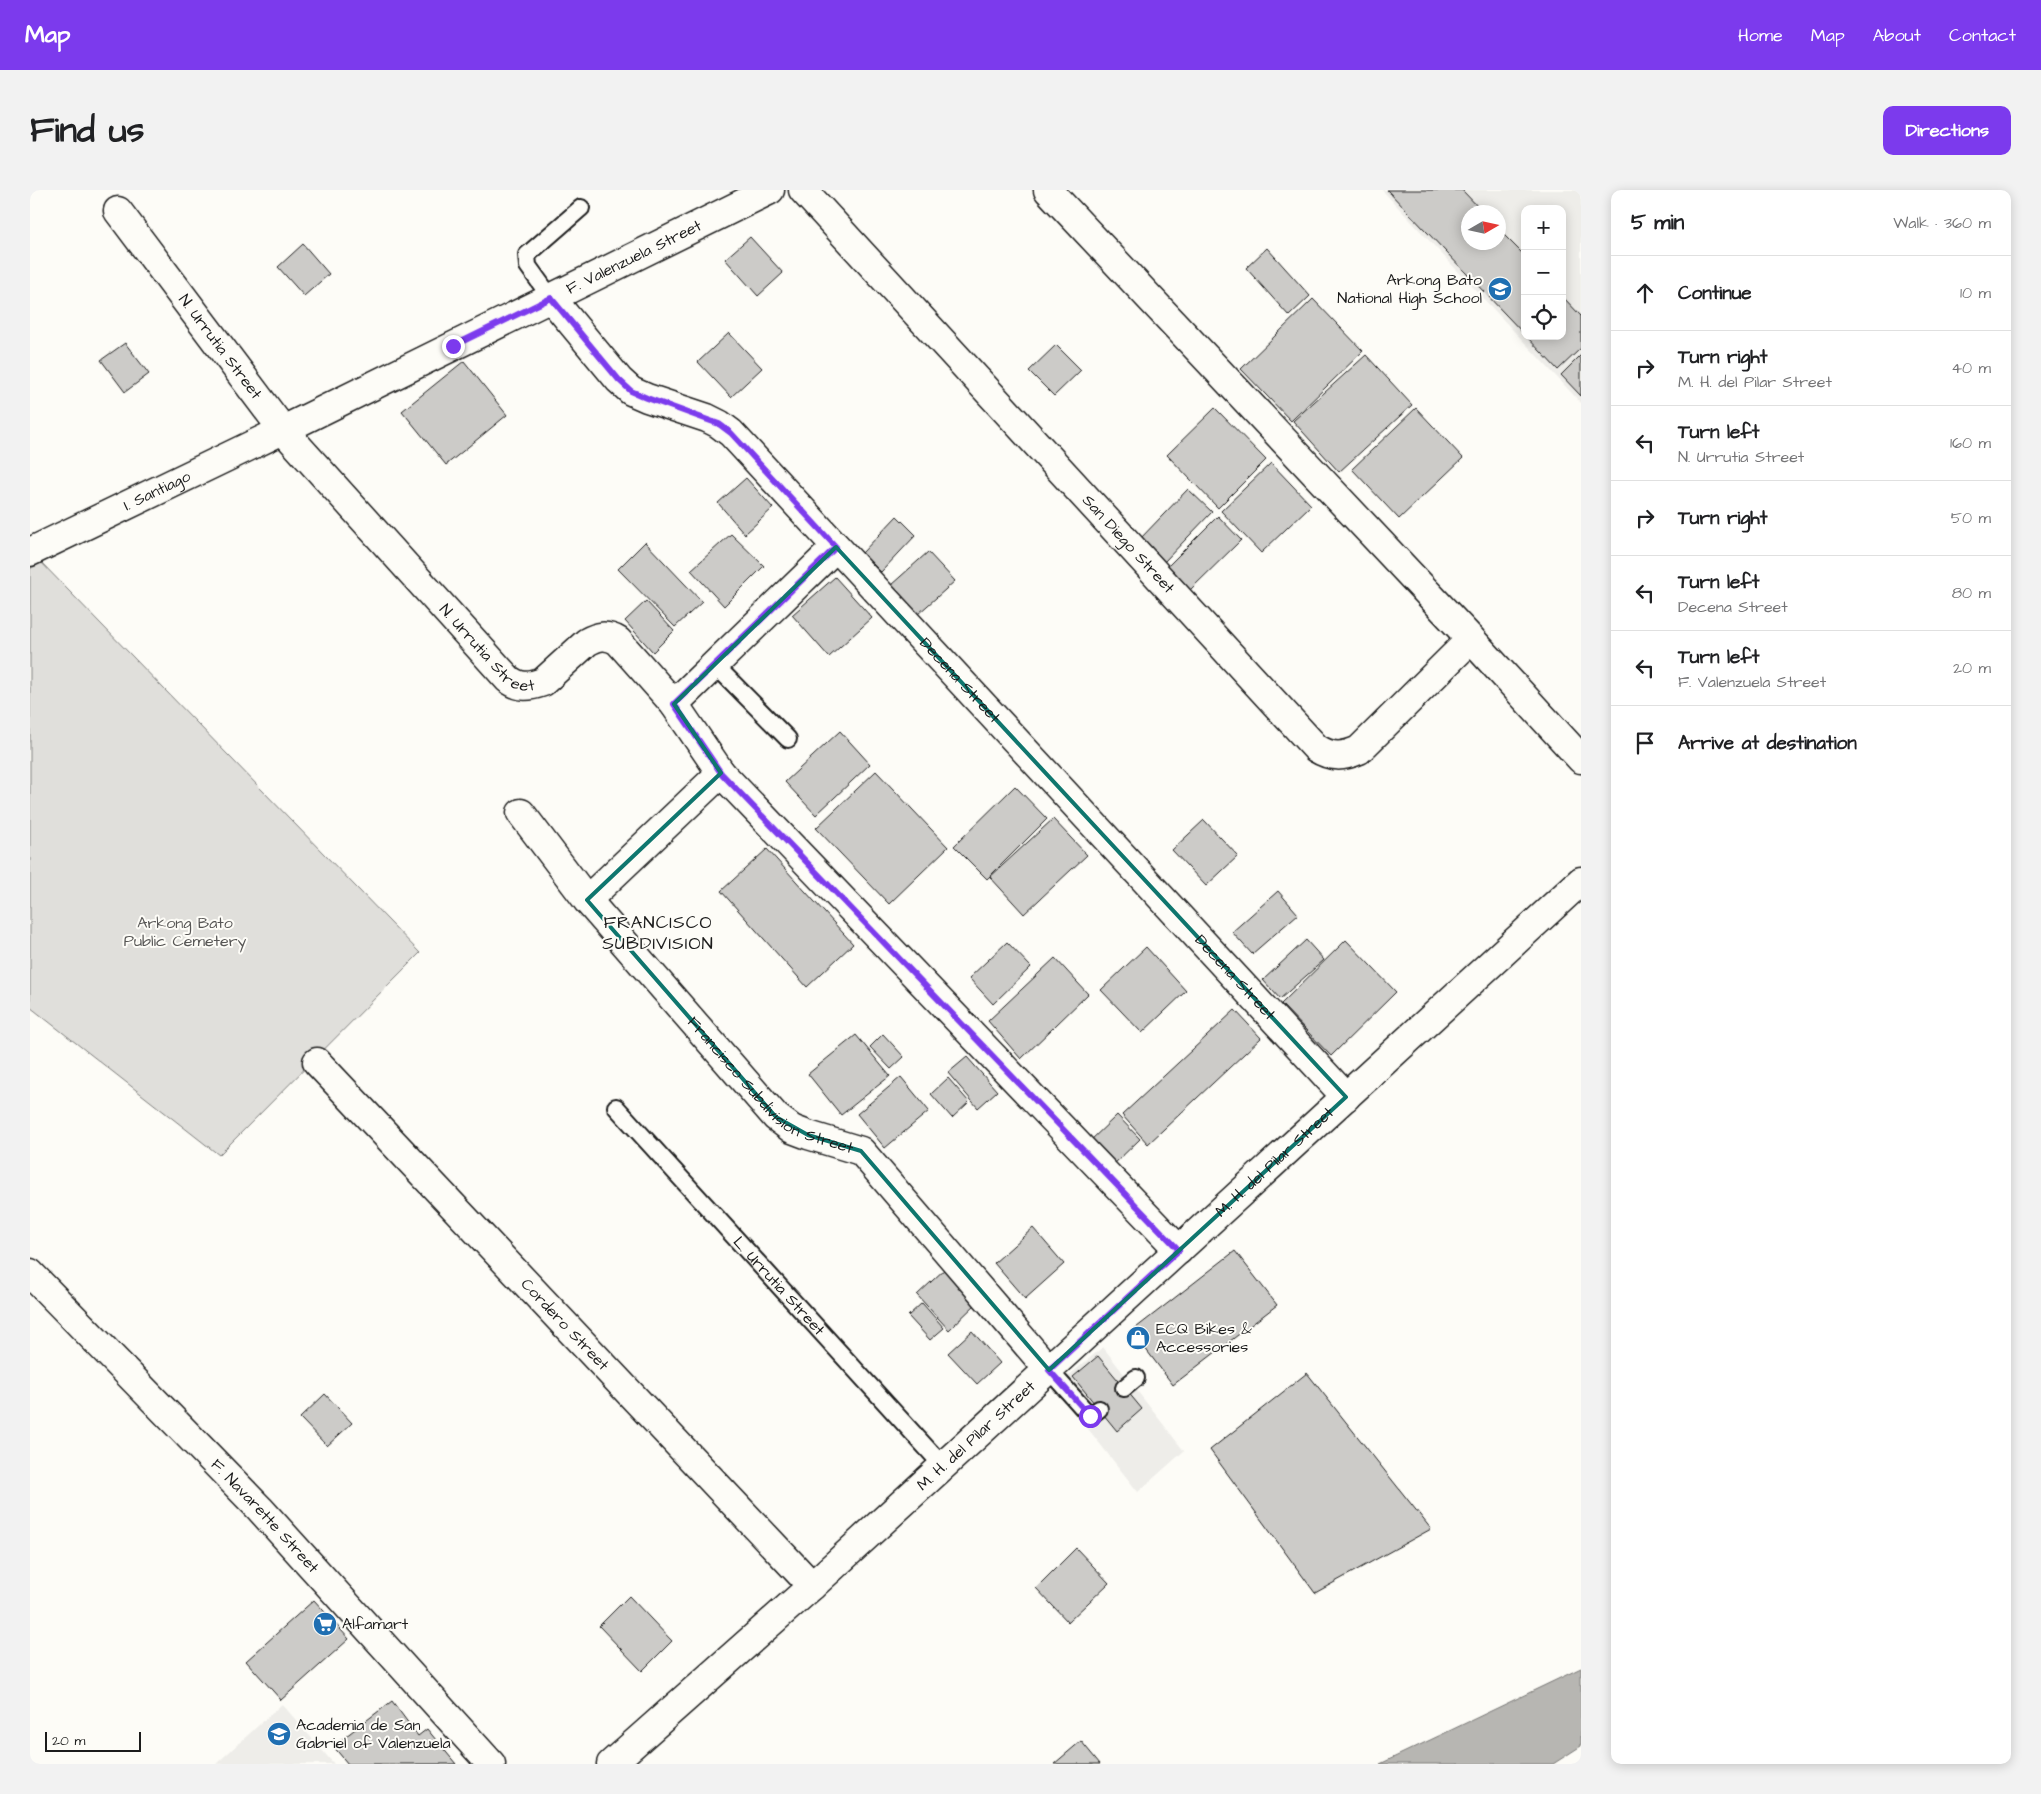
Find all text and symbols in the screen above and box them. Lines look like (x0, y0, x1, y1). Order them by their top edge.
text: Map (25, 18, 70, 52)
text: Home (1738, 23, 1783, 48)
text: Map (1811, 23, 1845, 48)
text: About (1873, 23, 1921, 48)
text: Contact (1949, 23, 2016, 48)
text: Find us (30, 106, 144, 155)
button: Directions (1883, 106, 2011, 155)
north arrow (1461, 205, 1506, 250)
map controls (1521, 205, 1566, 340)
button: + (1521, 205, 1566, 250)
text: 5 min (1631, 208, 1684, 237)
text: Walk · 360 m (1893, 212, 1991, 234)
street label: F. Valenzuela Street (563, 214, 706, 300)
button: − (1521, 250, 1566, 295)
place label: Arkong Bato National High School (1337, 269, 1482, 310)
school or university icon: Arkong Bato National High School (1487, 276, 1513, 302)
icon: ahead (1631, 279, 1659, 307)
text: Continue (1678, 280, 1752, 307)
text: 10 m (1960, 282, 1991, 304)
street label: N. Urrutia Street (174, 290, 267, 404)
button: locate (1521, 295, 1566, 340)
route end (442, 335, 465, 358)
text: Turn right (1678, 344, 1767, 371)
icon: right (1631, 354, 1659, 382)
text: 40 m (1951, 357, 1991, 379)
text: M. H. del Pilar Street (1678, 371, 1832, 393)
text: Turn left (1678, 419, 1759, 446)
icon: left (1631, 429, 1659, 457)
text: 160 m (1950, 432, 1991, 454)
text: N. Urrutia Street (1678, 446, 1804, 468)
street label: I. Santiago (120, 465, 194, 516)
street label: San Diego Street (1077, 490, 1180, 599)
icon: right (1631, 504, 1659, 532)
text: Turn right (1678, 505, 1767, 532)
text: 50 m (1951, 507, 1991, 529)
text: Turn left (1678, 569, 1759, 596)
icon: left (1631, 579, 1659, 607)
text: 80 m (1952, 582, 1991, 604)
text: Decena Street (1678, 596, 1788, 618)
street label: N. Urrutia Street (434, 599, 537, 697)
street label: Decena Street (915, 633, 1006, 728)
text: Turn left (1678, 644, 1759, 671)
icon: left (1631, 654, 1659, 682)
text: 20 m (1953, 657, 1991, 679)
text: F. Valenzuela Street (1678, 671, 1826, 693)
icon: arrive (1631, 729, 1659, 757)
text: Arrive at destination (1678, 730, 1857, 757)
district label: FRANCISCO SUBDIVISION (602, 910, 714, 956)
park label: Arkong Bato Public Cemetery (124, 912, 247, 953)
street label: Decena Street (1190, 930, 1281, 1026)
street label: Francisco Subdivision Street (682, 1012, 857, 1159)
street label: M. H. del Pilar Street (1210, 1101, 1339, 1222)
street label: L. Urrutia Street (728, 1231, 830, 1341)
street label: Cordero Street (516, 1273, 614, 1376)
place label: ECQ Bikes & Accessories (1156, 1318, 1252, 1358)
shop icon: ECQ Bikes & Accessories (1125, 1325, 1151, 1351)
street label: M. H. del Pilar Street (912, 1375, 1041, 1496)
route start (1079, 1405, 1102, 1428)
street label: F. Navarette Street (206, 1454, 324, 1578)
supermarket icon: Alfamart (312, 1611, 338, 1637)
place label: Alfamart (342, 1613, 409, 1635)
place label: Academia de San Gabriel of Valenzuela (296, 1714, 451, 1754)
school or university icon: Academia de San Gabriel of Valenzuela (266, 1721, 292, 1747)
scale bar (45, 1729, 141, 1752)
text: 20 m (52, 1731, 85, 1751)

